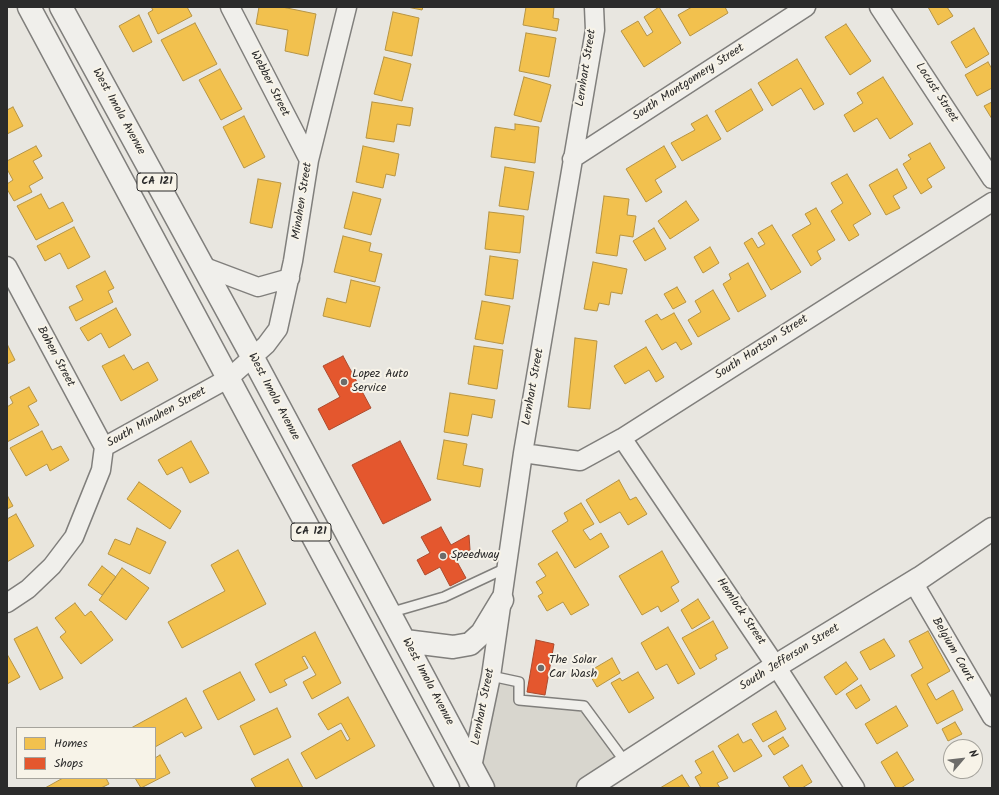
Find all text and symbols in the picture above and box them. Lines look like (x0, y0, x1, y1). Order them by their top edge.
street label: Lernhart Street (574, 28, 600, 108)
street label: South Montgomery Street (630, 41, 748, 125)
street label: Webber Street (246, 49, 292, 119)
street label: Locust Street (911, 61, 961, 125)
street label: West Imola Avenue (88, 66, 148, 158)
street label: Minahen Street (290, 161, 316, 241)
road number: CA 121 (137, 173, 177, 191)
street label: South Hartson Street (713, 313, 811, 383)
street label: Bohen Street (33, 324, 77, 390)
street label: Lernhart Street (520, 347, 548, 427)
street label: West Imola Avenue (244, 351, 302, 443)
place label: Lopez Auto Service (352, 368, 408, 396)
marker: Lopez Auto Service (339, 377, 349, 387)
street label: South Minahen Street (105, 385, 209, 451)
road number: CA 121 (291, 523, 331, 541)
place label: Speedway (451, 549, 499, 563)
marker: Speedway (438, 551, 448, 561)
street label: Hemlock Street (712, 576, 768, 648)
street label: Belgium Court (928, 615, 976, 685)
street label: South Jefferson Street (737, 621, 843, 695)
street label: West Imola Avenue (398, 636, 456, 728)
place label: The Solar Car Wash (549, 654, 597, 682)
marker: The Solar Car Wash (536, 663, 546, 673)
street label: Lernhart Street (469, 667, 499, 747)
legend (16, 727, 156, 779)
text: Homes (54, 734, 88, 753)
north arrow (943, 739, 983, 779)
text: N (963, 747, 982, 761)
text: Shops (54, 754, 83, 773)

